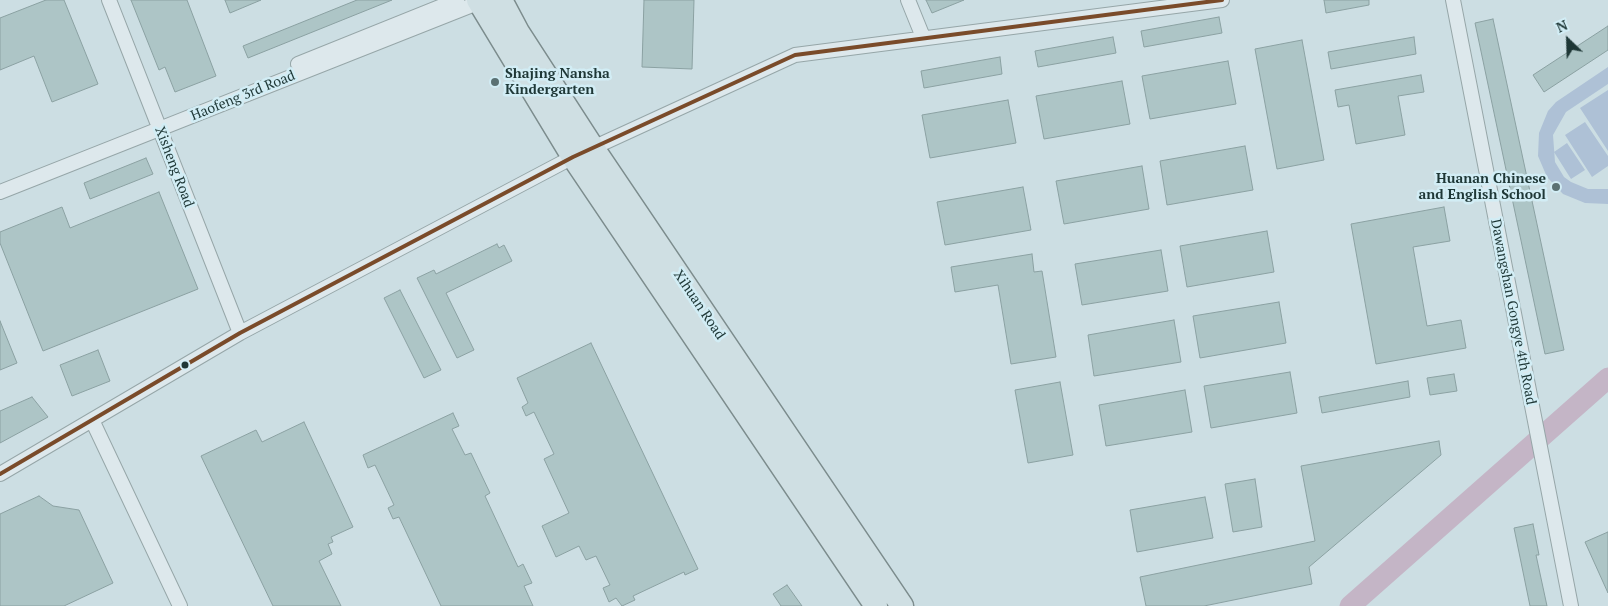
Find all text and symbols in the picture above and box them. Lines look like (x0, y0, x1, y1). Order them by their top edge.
north arrow (1543, 15, 1593, 65)
text: N (1553, 15, 1570, 37)
place label: Shajing Nansha Kindergarten (505, 66, 610, 98)
street label: Haofeng 3rd Road (188, 67, 298, 125)
marker: Shajing Nansha Kindergarten (489, 76, 501, 88)
street label: Xisheng Road (151, 124, 197, 210)
place label: Huanan Chinese and English School (1418, 171, 1546, 203)
marker: Huanan Chinese and English School (1550, 181, 1562, 193)
street label: Dawangshan Gongye 4th Road (1487, 218, 1539, 406)
street label: Xihuan Road (670, 267, 728, 343)
unlabelled marker (180, 360, 190, 370)

